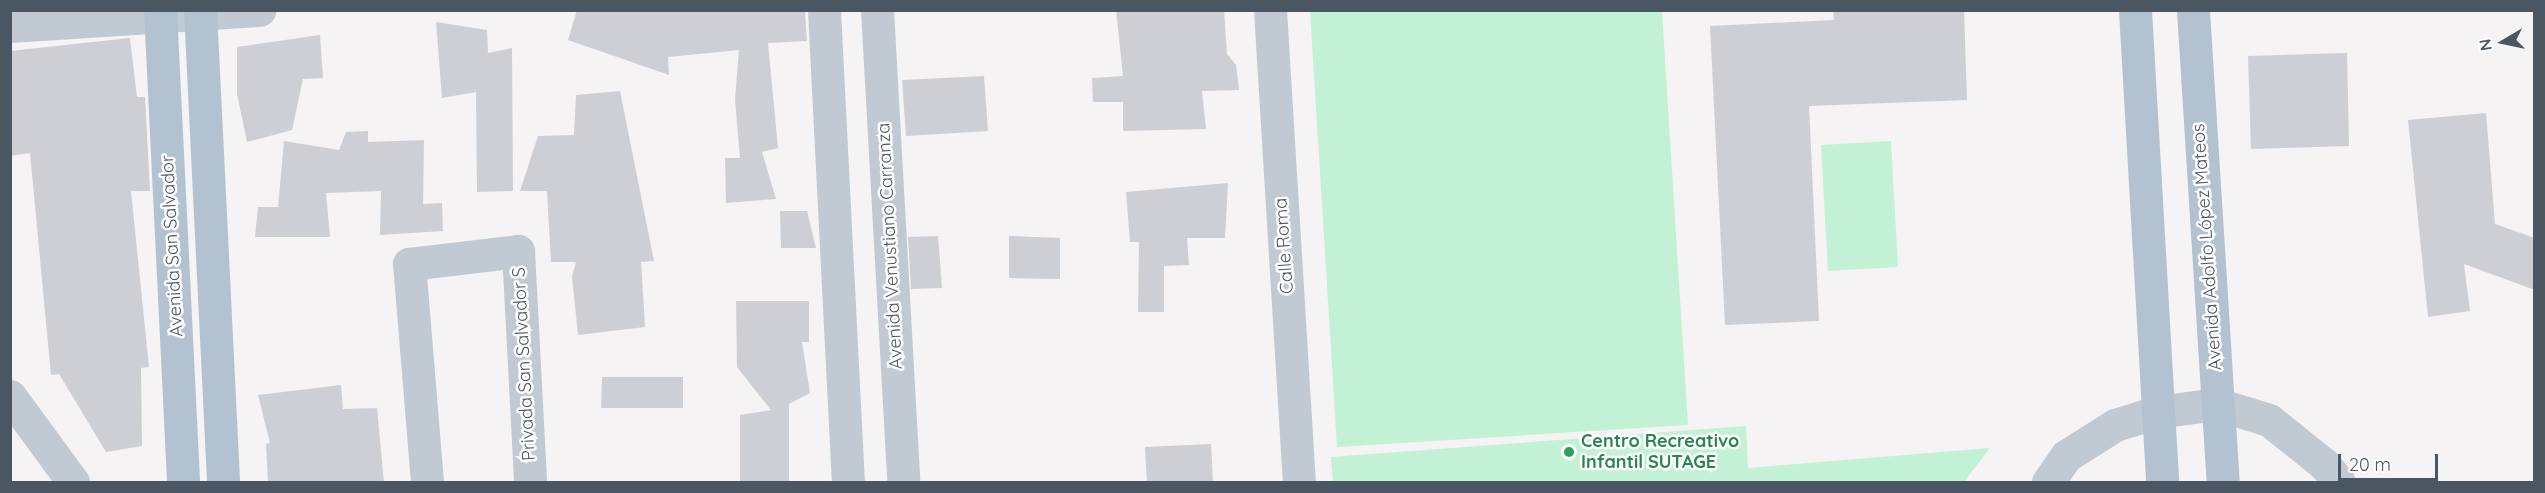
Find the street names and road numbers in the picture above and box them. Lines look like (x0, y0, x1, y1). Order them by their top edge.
street label: Avenida Venustiano Carranza (873, 122, 907, 370)
street label: Avenida Adolfo López Mateos (2188, 123, 2226, 371)
street label: Avenida San Salvador (156, 155, 188, 337)
street label: Calle Roma (1270, 197, 1298, 295)
street label: Privada San Salvador S (508, 267, 540, 461)

